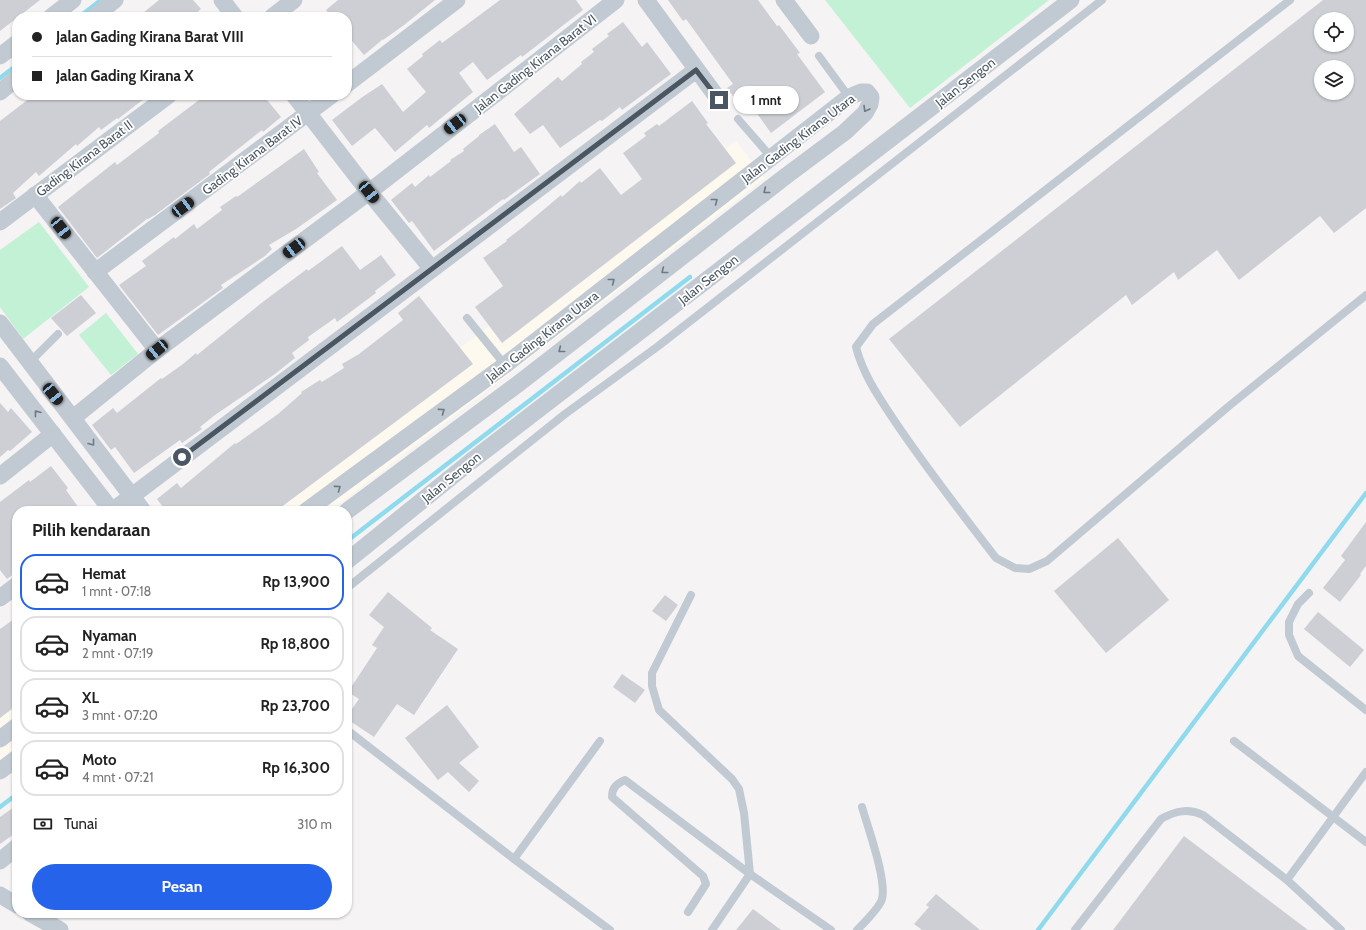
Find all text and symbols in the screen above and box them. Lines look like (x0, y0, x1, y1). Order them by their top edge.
street label: Jalan Gading Kirana Barat VI (470, 10, 599, 116)
map controls (1314, 12, 1354, 100)
button: locate (1314, 12, 1354, 52)
text: Jalan Gading Kirana Barat VIII (56, 28, 244, 46)
street label: Jalan Sengon (931, 54, 998, 111)
button: layers (1314, 60, 1354, 100)
text: Jalan Gading Kirana X (56, 67, 194, 85)
callout: 1 mnt (733, 86, 799, 114)
street label: Jalan Gading Kirana Utara (737, 90, 858, 186)
route end (710, 91, 728, 109)
text: 1 mnt (751, 92, 781, 108)
one-way arrow (864, 105, 871, 112)
street label: Gading Kirana Barat IV (199, 112, 305, 198)
car (442, 112, 468, 136)
street label: Gading Kirana Barat II (33, 116, 135, 200)
car (357, 179, 381, 205)
one-way arrow (764, 186, 771, 193)
car (170, 195, 196, 219)
one-way arrow (711, 199, 718, 206)
car (49, 215, 73, 241)
car (281, 236, 307, 260)
street label: Jalan Sengon (674, 251, 741, 308)
one-way arrow (661, 266, 668, 273)
one-way arrow (608, 279, 615, 286)
street label: Jalan Gading Kirana Utara (482, 287, 602, 385)
car (144, 338, 170, 362)
one-way arrow (559, 346, 566, 353)
car (41, 381, 65, 407)
one-way arrow (438, 409, 445, 416)
one-way arrow (34, 411, 41, 418)
one-way arrow (87, 438, 94, 445)
route start (173, 448, 191, 466)
street label: Jalan Sengon (417, 448, 484, 506)
one-way arrow (333, 486, 340, 493)
text: Pilih kendaraan (32, 519, 150, 541)
icon: car (34, 564, 70, 600)
text: Hemat (82, 565, 126, 583)
text: Rp 13,900 (262, 573, 330, 591)
text: 1 mnt · 07:18 (82, 583, 151, 599)
icon: car (34, 626, 70, 662)
text: Nyaman (82, 627, 137, 645)
text: Rp 18,800 (260, 635, 330, 653)
text: 2 mnt · 07:19 (82, 645, 153, 661)
icon: car (34, 688, 70, 724)
text: XL (82, 689, 99, 707)
text: Rp 23,700 (261, 697, 330, 715)
text: 3 mnt · 07:20 (82, 707, 158, 723)
icon: car (34, 750, 70, 786)
text: Moto (82, 751, 116, 769)
text: Rp 16,300 (262, 759, 330, 777)
text: 4 mnt · 07:21 (82, 769, 154, 785)
icon: cash (32, 813, 54, 835)
text: Tunai (64, 815, 97, 833)
text: 310 m (297, 816, 332, 832)
button: Pesan (32, 864, 332, 910)

